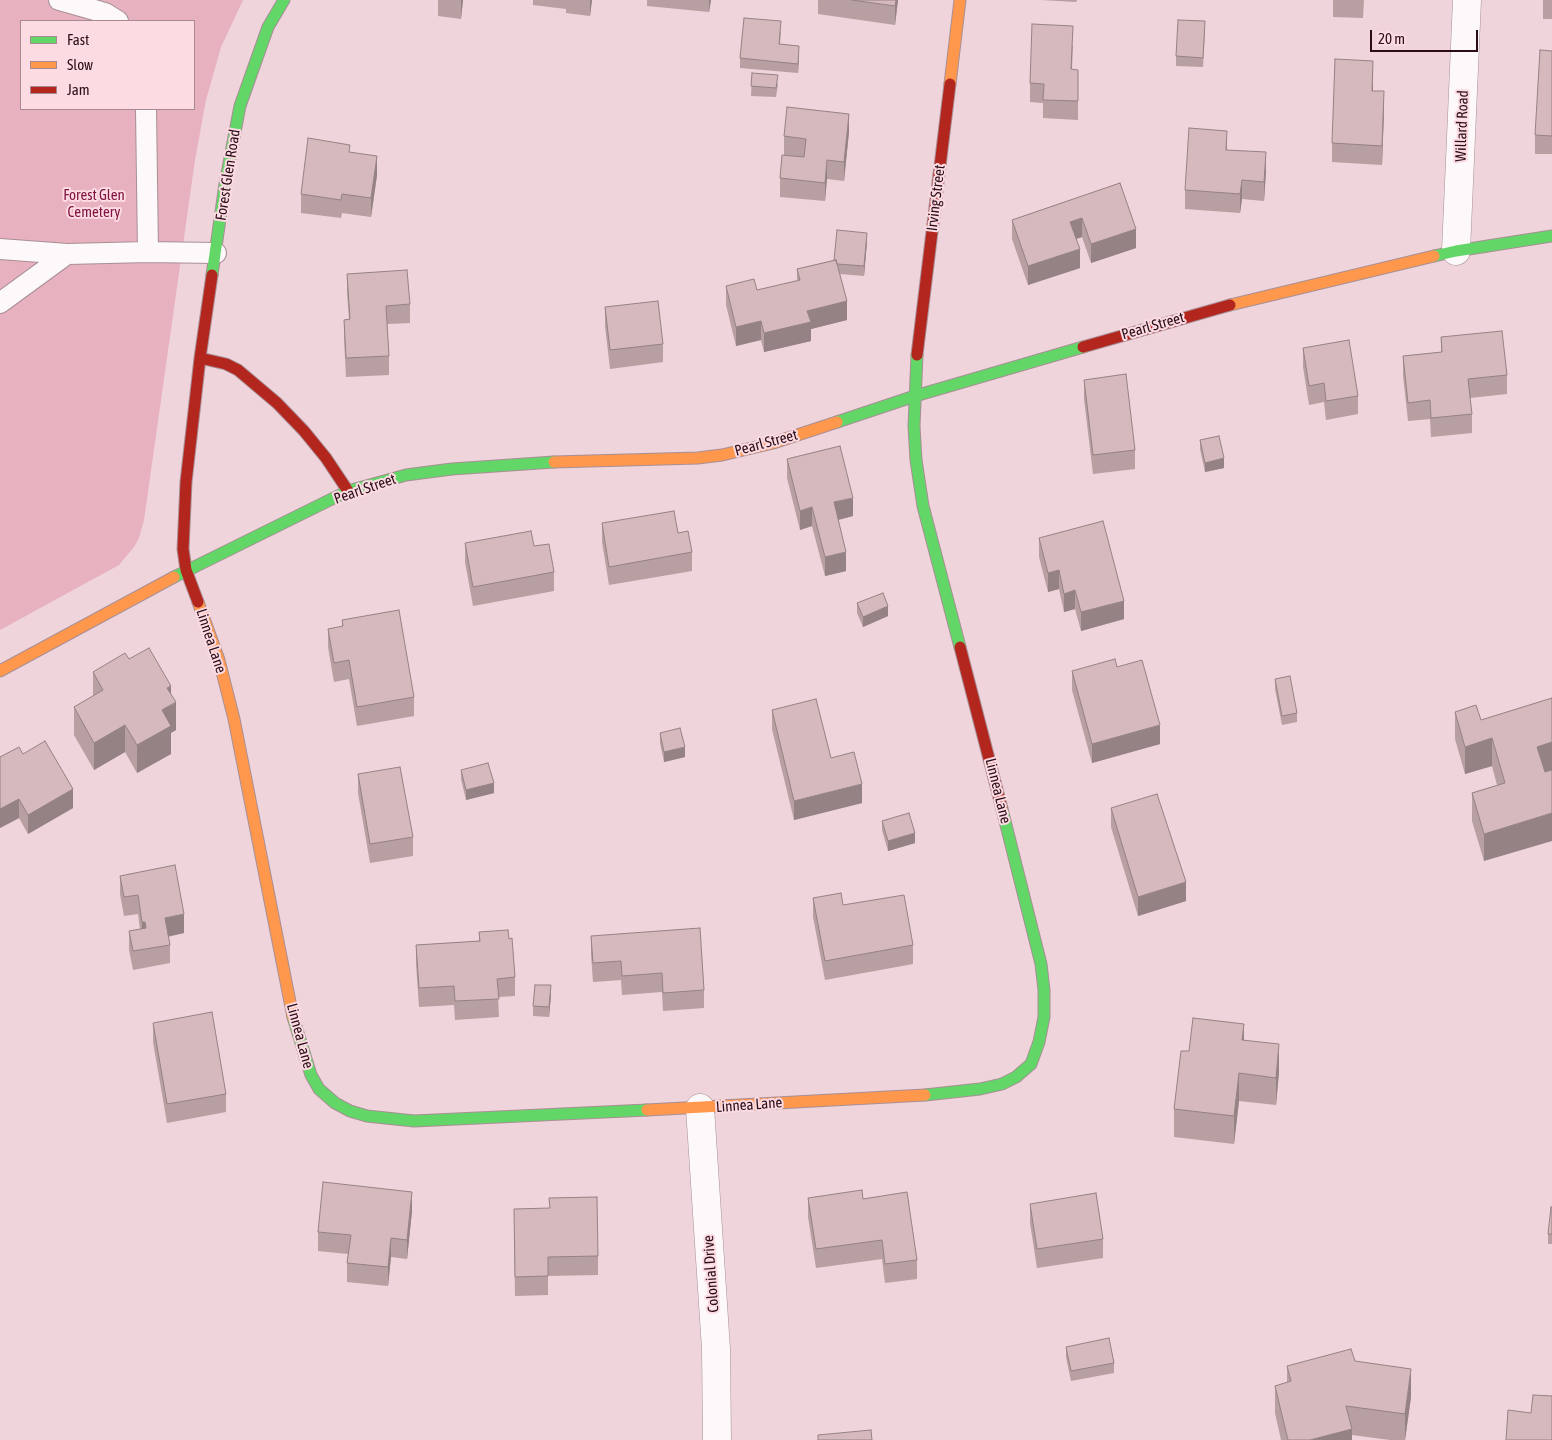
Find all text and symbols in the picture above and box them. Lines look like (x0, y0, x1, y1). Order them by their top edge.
legend (20, 20, 195, 110)
scale bar (1372, 20, 1480, 52)
text: 20 m (1378, 30, 1405, 47)
text: Fast (67, 31, 89, 48)
text: Slow (67, 56, 93, 73)
text: Jam (67, 81, 90, 98)
street label: Willard Road (1452, 90, 1472, 162)
street label: Forest Glen Road (212, 128, 244, 222)
street label: Irving Street (923, 164, 949, 232)
park label: Forest Glen Cemetery (63, 186, 125, 221)
street label: Pearl Street (1120, 308, 1186, 344)
street label: Pearl Street (733, 426, 799, 460)
street label: Pearl Street (332, 470, 398, 508)
street label: Linnea Lane (192, 607, 230, 675)
street label: Linnea Lane (981, 757, 1015, 825)
street label: Linnea Lane (283, 1002, 317, 1070)
street label: Linnea Lane (715, 1094, 783, 1116)
street label: Colonial Drive (699, 1235, 723, 1313)

